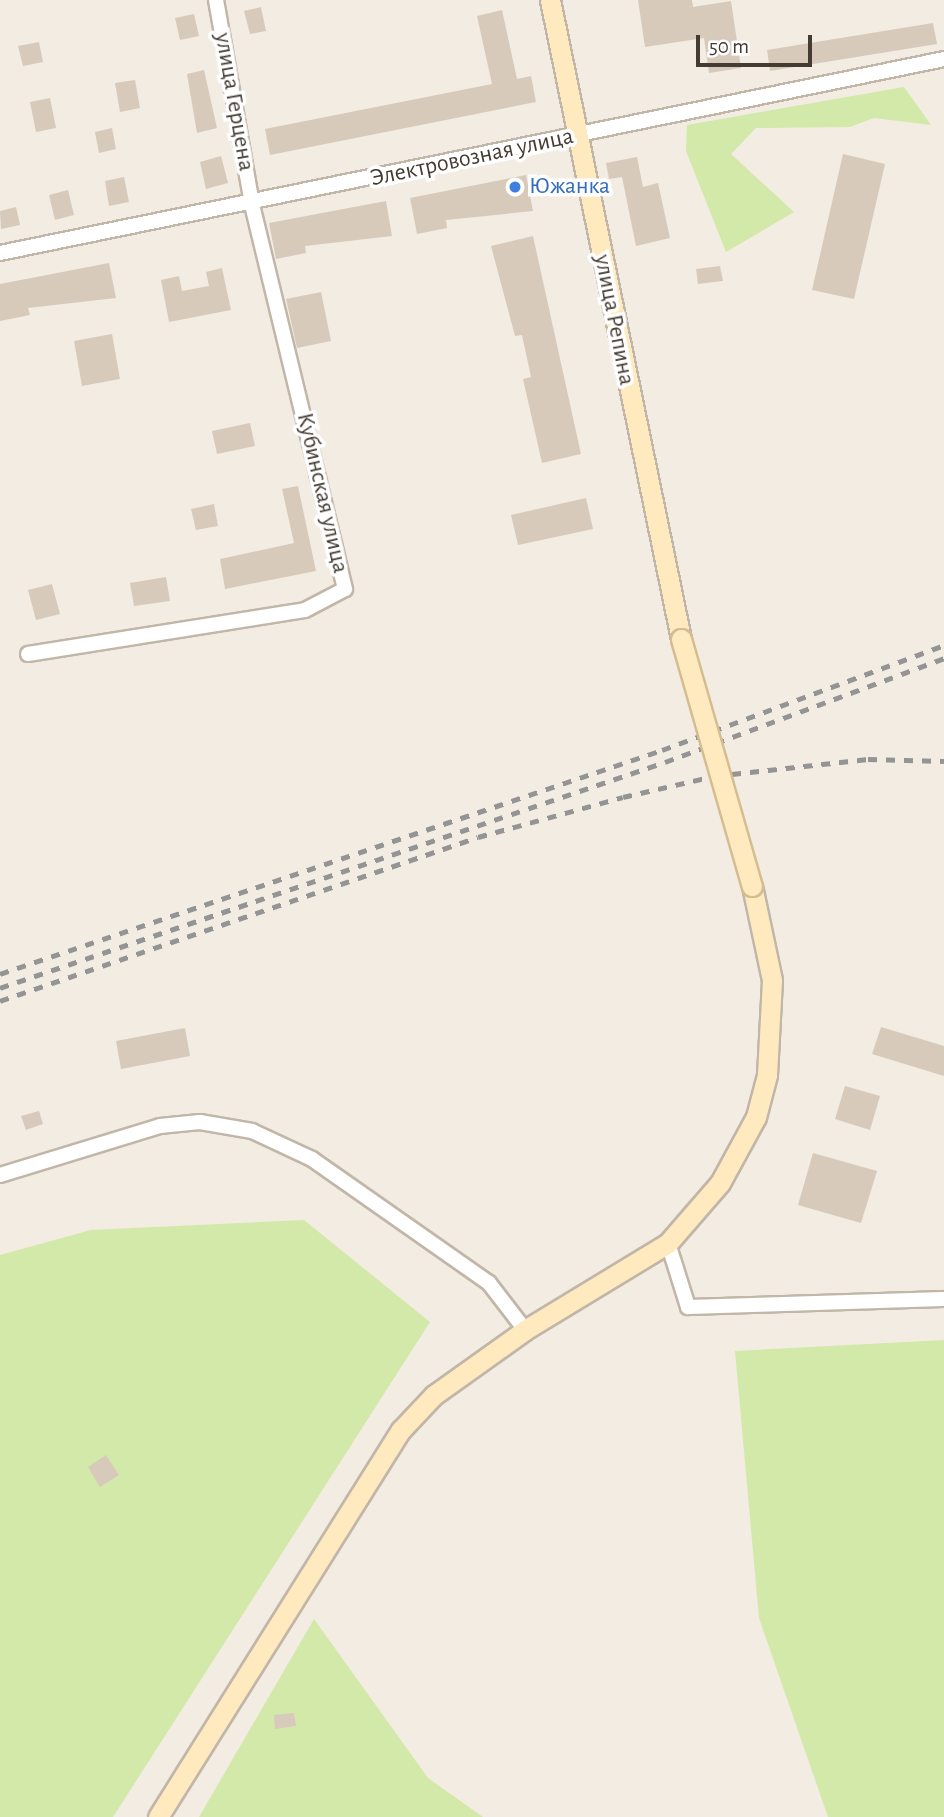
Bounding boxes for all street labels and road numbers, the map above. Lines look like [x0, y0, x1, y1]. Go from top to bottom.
street label: улица Герцена [208, 31, 260, 173]
street label: Электровозная улица [368, 122, 576, 194]
street label: улица Репина [587, 252, 641, 388]
street label: Кубинская улица [290, 410, 354, 576]

